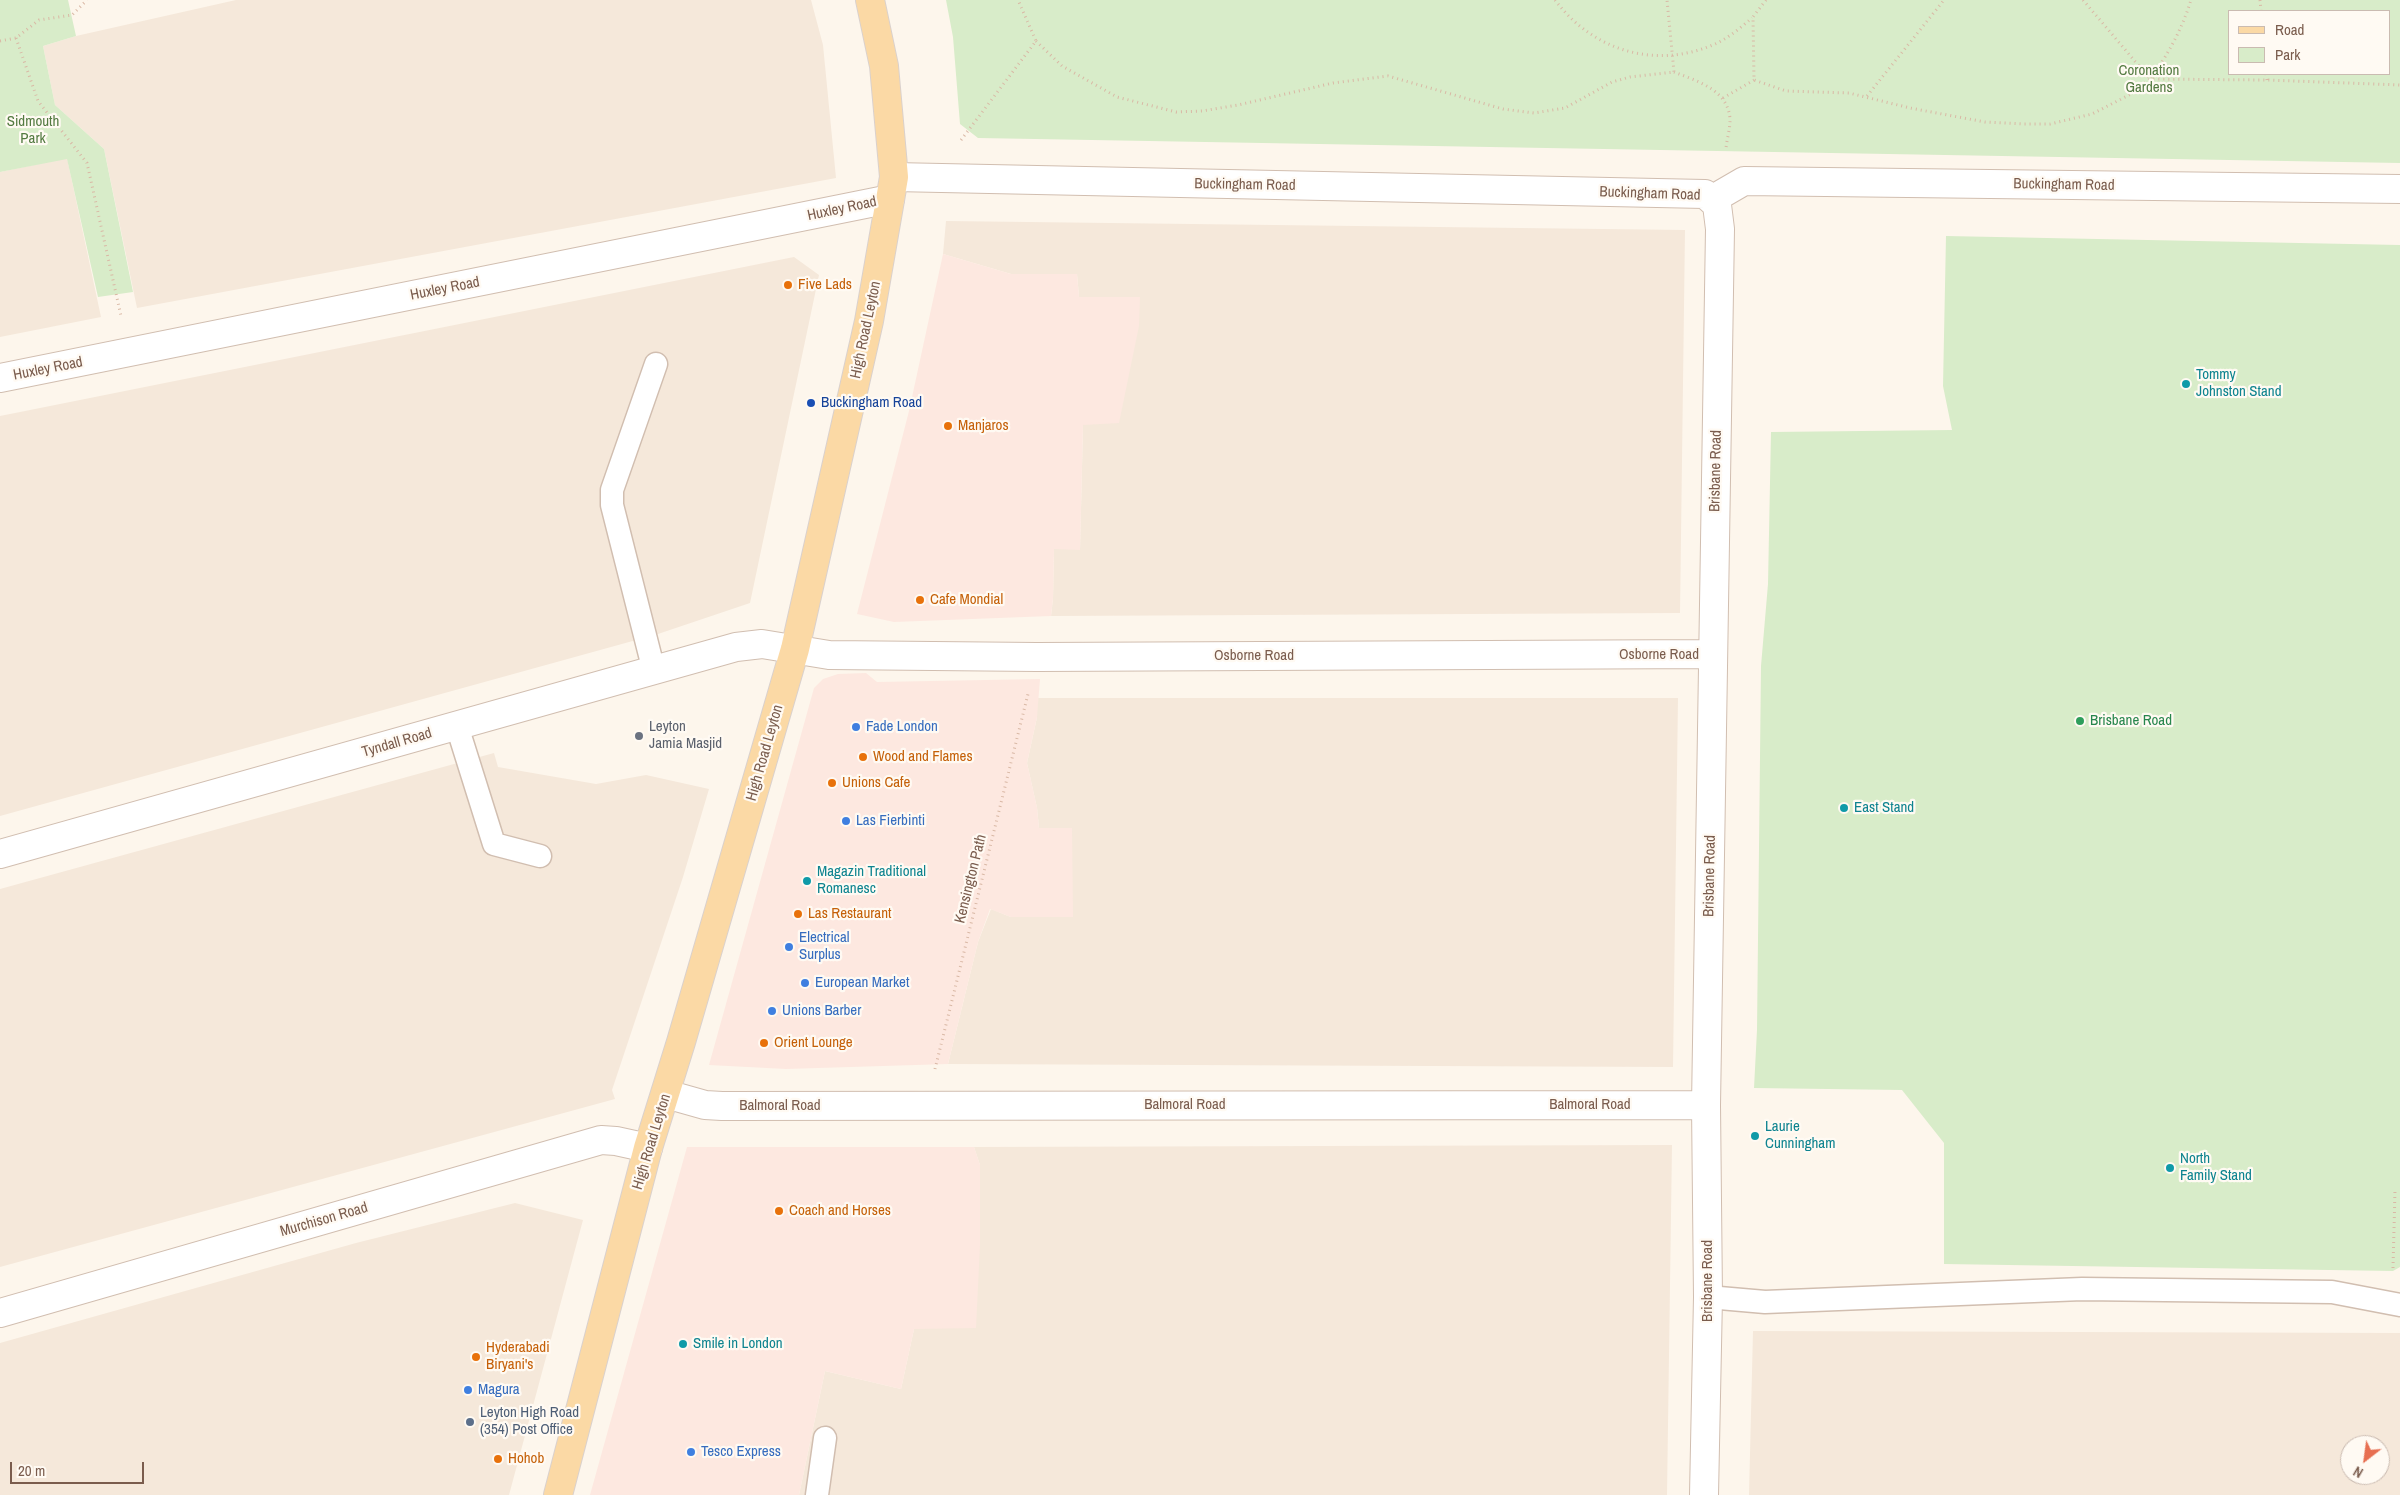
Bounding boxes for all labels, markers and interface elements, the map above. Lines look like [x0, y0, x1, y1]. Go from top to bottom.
legend [2228, 10, 2390, 75]
text: Road [2275, 19, 2304, 40]
text: Park [2275, 44, 2300, 65]
park label: Coronation Gardens [2119, 62, 2179, 97]
park label: Sidmouth Park [7, 113, 59, 148]
street label: Buckingham Road [1194, 175, 1296, 195]
street label: Buckingham Road [2013, 175, 2115, 195]
street label: Buckingham Road [1599, 183, 1701, 205]
street label: Huxley Road [806, 193, 878, 225]
street label: Huxley Road [409, 273, 481, 305]
place label: Five Lads [798, 276, 852, 294]
marker: Five Lads [782, 279, 794, 291]
street label: High Road Leyton [847, 280, 885, 380]
street label: Huxley Road [12, 353, 84, 385]
place label: Tommy Johnston Stand [2196, 366, 2281, 401]
marker: Tommy Johnston Stand [2180, 378, 2192, 390]
place label: Buckingham Road [821, 394, 922, 412]
marker: Buckingham Road [805, 397, 817, 409]
place label: Manjaros [958, 417, 1009, 435]
marker: Manjaros [942, 420, 954, 432]
street label: Brisbane Road [1706, 430, 1726, 512]
place label: Cafe Mondial [930, 591, 1003, 609]
marker: Cafe Mondial [914, 594, 926, 606]
street label: Osborne Road [1619, 646, 1699, 664]
street label: Osborne Road [1214, 647, 1294, 665]
street label: High Road Leyton [743, 703, 787, 803]
place label: Brisbane Road [2090, 712, 2172, 730]
marker: Brisbane Road [2074, 715, 2086, 727]
place label: Leyton Jamia Masjid [649, 718, 722, 753]
place label: Fade London [866, 718, 938, 736]
marker: Fade London [850, 721, 862, 733]
street label: Tyndall Road [360, 724, 434, 762]
marker: Leyton Jamia Masjid [633, 730, 645, 742]
place label: Wood and Flames [873, 748, 973, 766]
marker: Wood and Flames [857, 751, 869, 763]
place label: Unions Cafe [842, 774, 910, 792]
marker: Unions Cafe [826, 777, 838, 789]
place label: East Stand [1854, 799, 1914, 817]
marker: East Stand [1838, 802, 1850, 814]
place label: Las Fierbinti [856, 812, 925, 830]
marker: Las Fierbinti [840, 815, 852, 827]
street label: Kensington Path [951, 833, 991, 925]
street label: Brisbane Road [1700, 835, 1720, 917]
place label: Magazin Traditional Romanesc [817, 863, 926, 898]
marker: Magazin Traditional Romanesc [801, 875, 813, 887]
place label: Las Restaurant [808, 905, 891, 923]
marker: Las Restaurant [792, 908, 804, 920]
place label: Electrical Surplus [799, 929, 850, 964]
marker: Electrical Surplus [783, 941, 795, 953]
place label: European Market [815, 974, 909, 992]
marker: European Market [799, 977, 811, 989]
place label: Unions Barber [782, 1002, 861, 1020]
marker: Unions Barber [766, 1005, 778, 1017]
place label: Orient Lounge [774, 1034, 853, 1052]
marker: Orient Lounge [758, 1037, 770, 1049]
street label: High Road Leyton [629, 1092, 675, 1192]
street label: Balmoral Road [1144, 1096, 1226, 1114]
street label: Balmoral Road [1549, 1096, 1631, 1114]
street label: Balmoral Road [739, 1097, 821, 1115]
place label: Laurie Cunningham [1765, 1118, 1835, 1153]
marker: Laurie Cunningham [1749, 1130, 1761, 1142]
place label: North Family Stand [2180, 1150, 2252, 1185]
marker: North Family Stand [2164, 1162, 2176, 1174]
street label: Murchison Road [278, 1199, 370, 1241]
place label: Coach and Horses [789, 1202, 891, 1220]
marker: Coach and Horses [773, 1205, 785, 1217]
street label: Brisbane Road [1699, 1240, 1717, 1322]
place label: Smile in London [693, 1335, 783, 1353]
marker: Smile in London [677, 1338, 689, 1350]
place label: Hyderabadi Biryani's [486, 1339, 550, 1374]
marker: Hyderabadi Biryani's [470, 1351, 482, 1363]
place label: Magura [478, 1381, 520, 1399]
marker: Magura [462, 1384, 474, 1396]
place label: Leyton High Road (354) Post Office [480, 1404, 579, 1439]
marker: Leyton High Road (354) Post Office [464, 1416, 476, 1428]
north arrow [2340, 1435, 2390, 1485]
place label: Tesco Express [701, 1443, 781, 1461]
marker: Tesco Express [685, 1446, 697, 1458]
place label: Hohob [508, 1450, 544, 1468]
scale bar [12, 1452, 146, 1484]
marker: Hohob [492, 1453, 504, 1465]
text: 20 m [18, 1460, 45, 1481]
text: N [2350, 1462, 2366, 1482]

